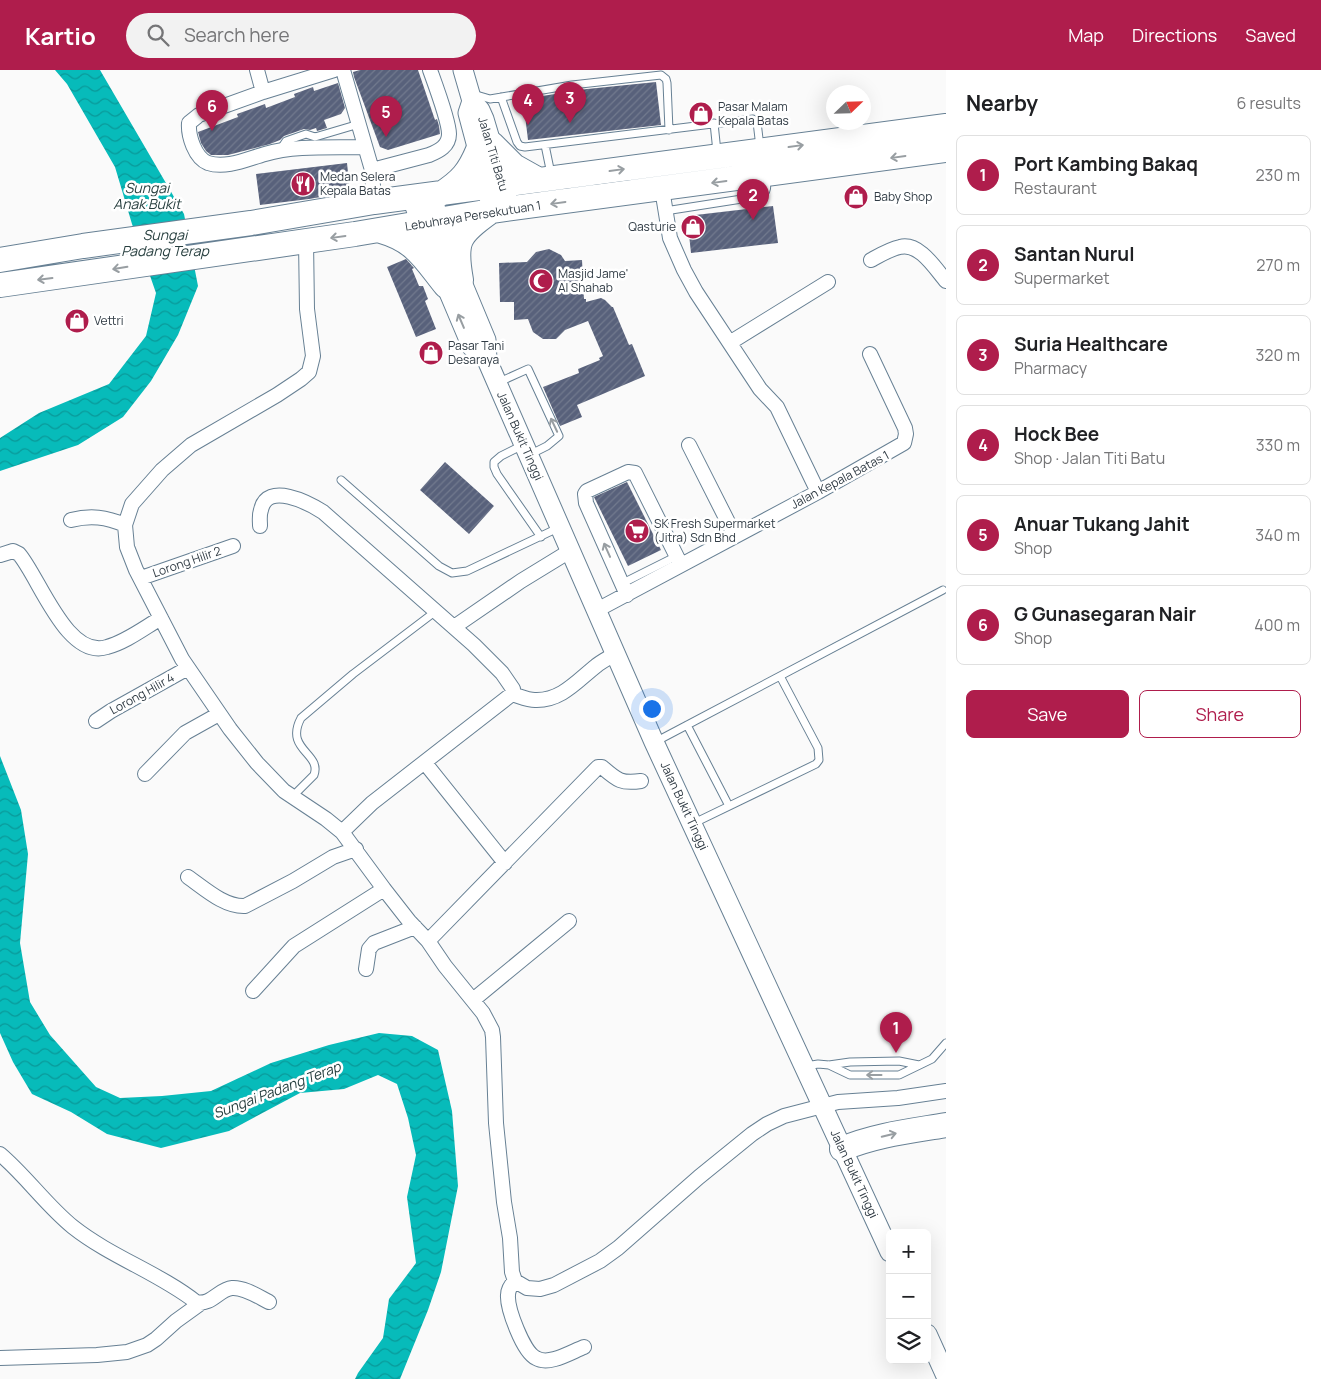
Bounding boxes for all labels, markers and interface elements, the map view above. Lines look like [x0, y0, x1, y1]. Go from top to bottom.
search box [126, 13, 476, 58]
text: Kartio [25, 19, 96, 52]
icon: search [144, 21, 172, 49]
text: Search here [184, 22, 290, 48]
text: Map [1068, 23, 1104, 47]
text: Directions [1132, 23, 1217, 47]
text: Saved [1245, 23, 1296, 47]
pin: 3 [554, 82, 586, 123]
pin: 4 [512, 84, 544, 125]
north arrow [826, 85, 871, 130]
text: Nearby [966, 89, 1038, 117]
pin: 6 [196, 90, 228, 131]
text: 6 results [1236, 92, 1301, 114]
pin: 5 [370, 96, 402, 137]
place label: Pasar Malam Kepala Batas [718, 98, 789, 129]
shop icon: Pasar Malam Kepala Batas [688, 101, 714, 127]
street label: Jalan Titi Batu [474, 114, 513, 193]
one-way arrow [787, 140, 803, 150]
text: Port Kambing Bakaq [1014, 151, 1198, 177]
one-way arrow [890, 152, 906, 162]
text: 1 [979, 164, 987, 186]
text: 230 m [1256, 164, 1300, 186]
one-way arrow [609, 165, 625, 175]
place label: Medan Selera Kepala Batas [320, 168, 395, 199]
restaurant icon: Medan Selera Kepala Batas [290, 171, 316, 197]
one-way arrow [712, 177, 728, 187]
text: Restaurant [1014, 177, 1097, 199]
water label: Sungai Anak Bukit [113, 178, 182, 213]
pin: 2 [737, 179, 769, 220]
shop icon: Baby Shop [843, 184, 869, 210]
place label: Baby Shop [874, 188, 932, 205]
street label: Lebuhraya Persekutuan 1 [404, 196, 542, 235]
one-way arrow [551, 199, 567, 209]
shop icon: Qasturie [680, 214, 706, 240]
place label: Qasturie [628, 218, 676, 235]
water label: Sungai Padang Terap [121, 225, 210, 260]
one-way arrow [331, 232, 347, 242]
text: Santan Nurul [1014, 241, 1135, 267]
text: 2 [978, 254, 988, 276]
text: 270 m [1256, 254, 1300, 276]
one-way arrow [113, 264, 129, 274]
place label: Masjid Jame' Al Shahab [558, 265, 628, 296]
text: Supermarket [1014, 267, 1110, 289]
mosque icon: Masjid Jame' Al Shahab [528, 268, 554, 294]
one-way arrow [38, 274, 54, 284]
shop icon: Vettri [64, 308, 90, 334]
place label: Vettri [94, 312, 124, 329]
one-way arrow [456, 314, 465, 329]
text: Suria Healthcare [1014, 331, 1168, 357]
place label: Pasar Tani Desaraya [448, 337, 504, 368]
shop icon: Pasar Tani Desaraya [418, 340, 444, 366]
text: 3 [978, 344, 988, 366]
text: 320 m [1256, 344, 1300, 366]
text: Pharmacy [1014, 357, 1087, 379]
street label: Jalan Bukit Tinggi [493, 389, 548, 483]
one-way arrow [549, 418, 558, 433]
text: Hock Bee [1014, 421, 1099, 447]
text: 4 [978, 434, 988, 456]
text: 330 m [1256, 434, 1300, 456]
street label: Jalan Kepala Batas 1 [788, 446, 892, 513]
text: Shop · Jalan Titi Batu [1014, 447, 1165, 469]
text: Anuar Tukang Jahit [1014, 511, 1190, 537]
place label: SK Fresh Supermarket (Jitra) Sdn Bhd [654, 515, 776, 546]
supermarket icon: SK Fresh Supermarket (Jitra) Sdn Bhd [624, 518, 650, 544]
text: 5 [978, 524, 988, 546]
text: 340 m [1255, 524, 1300, 546]
text: Shop [1014, 537, 1052, 559]
street label: Lorong Hilir 2 [150, 542, 223, 581]
one-way arrow [601, 543, 611, 558]
text: G Gunasegaran Nair [1014, 601, 1196, 627]
text: 6 [978, 614, 988, 636]
text: 400 m [1254, 614, 1300, 636]
text: Shop [1014, 627, 1052, 649]
street label: Lorong Hilir 4 [106, 669, 177, 718]
button: Save [966, 690, 1129, 738]
button: Share [1139, 690, 1301, 738]
your location [639, 696, 665, 722]
street label: Jalan Bukit Tinggi [657, 759, 712, 853]
pin: 1 [880, 1012, 912, 1053]
water label: Sungai Padang Terap [210, 1056, 344, 1123]
one-way arrow [866, 1070, 882, 1080]
street label: Jalan Bukit Tinggi [827, 1127, 882, 1221]
one-way arrow [880, 1130, 896, 1139]
map controls [886, 1229, 931, 1364]
button: + [886, 1229, 931, 1274]
button: − [886, 1274, 931, 1319]
button: layers [886, 1319, 931, 1364]

